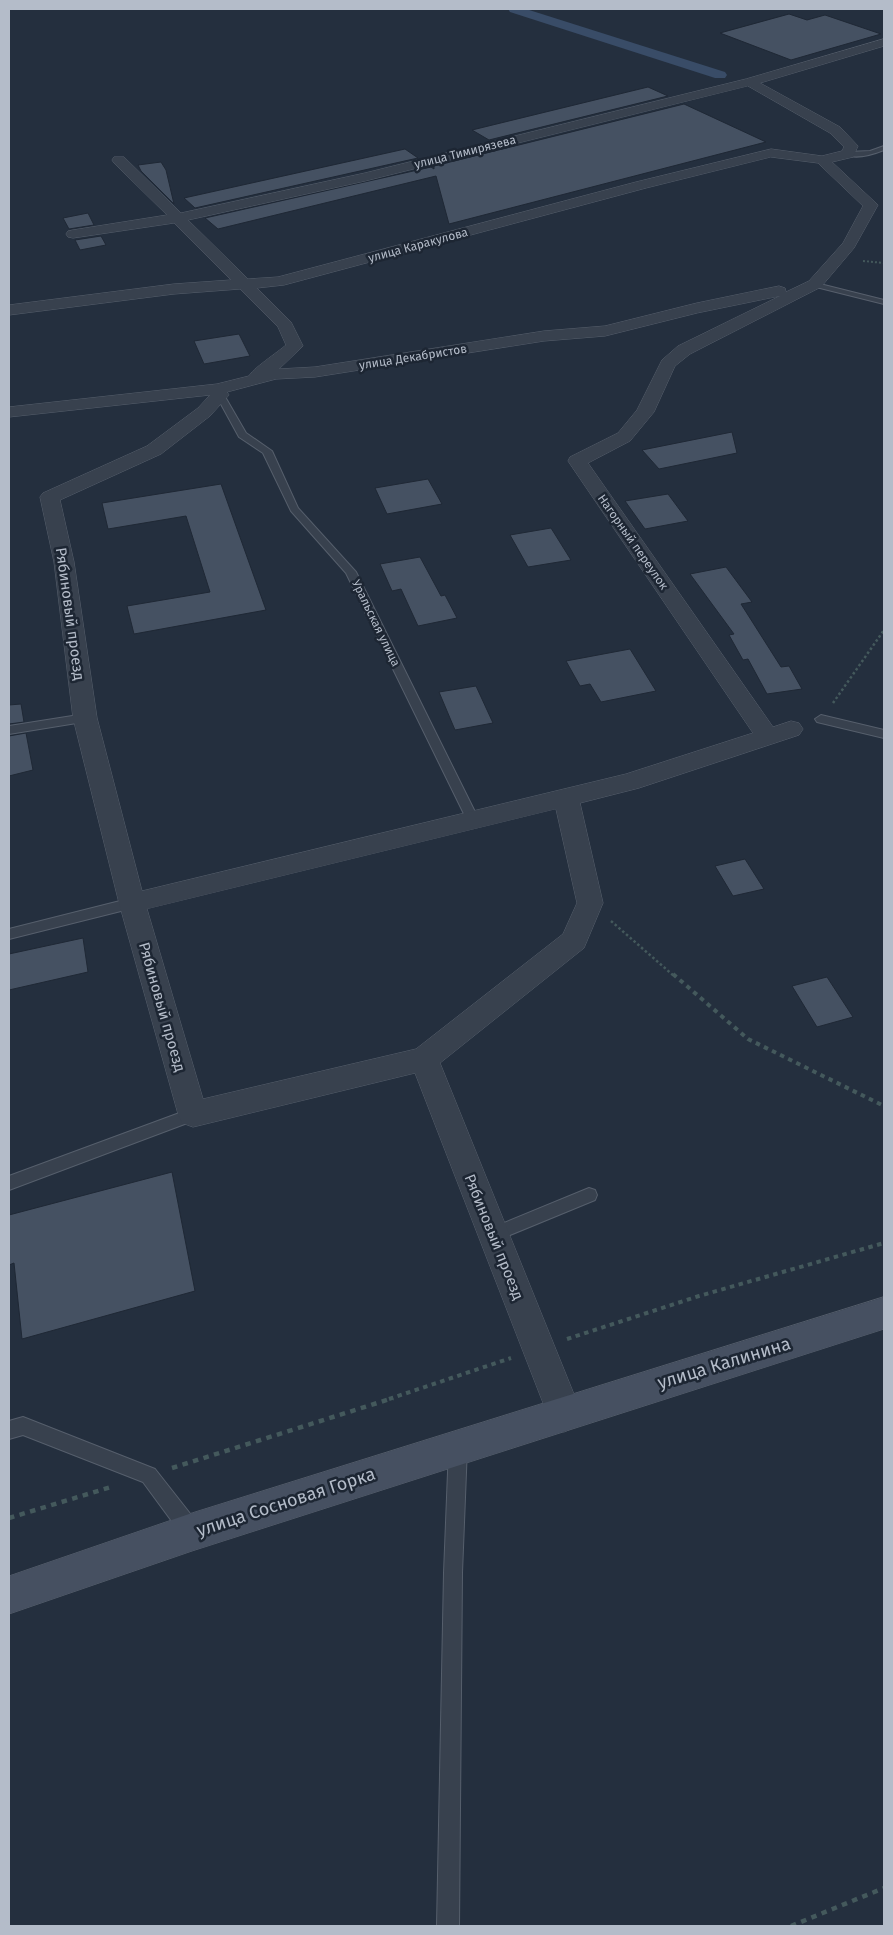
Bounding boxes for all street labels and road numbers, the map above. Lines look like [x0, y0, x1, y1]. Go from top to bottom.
street label: улица Тимирязева [413, 133, 517, 171]
street label: улица Каракулова [367, 225, 469, 265]
street label: улица Декабристов [358, 342, 468, 372]
street label: Нагорный переулок [595, 492, 672, 593]
street label: Рябиновый проезд [52, 546, 88, 682]
street label: Уральская улица [349, 577, 403, 669]
street label: Рябиновый проезд [135, 940, 189, 1074]
street label: Рябиновый проезд [461, 1171, 527, 1303]
street label: улица Калинина [655, 1332, 793, 1394]
street label: улица Сосновая Горка [194, 1463, 378, 1541]

